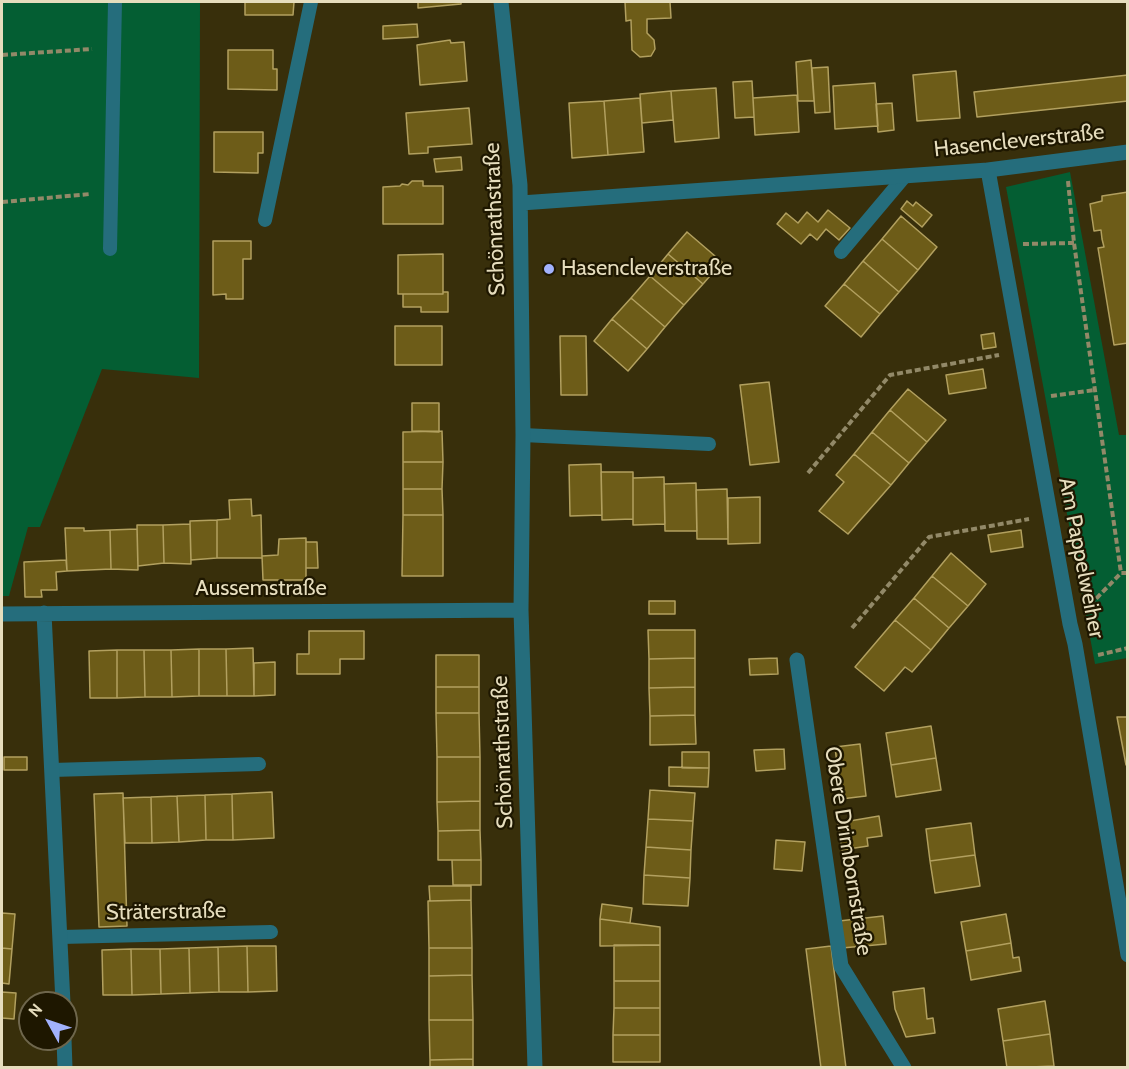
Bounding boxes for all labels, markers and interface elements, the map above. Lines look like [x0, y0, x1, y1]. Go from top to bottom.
street label: Hasencleverstraße [932, 119, 1106, 163]
street label: Schönrathstraße [479, 142, 511, 296]
place label: Hasencleverstraße [561, 256, 732, 282]
marker: Hasencleverstraße [542, 262, 556, 276]
street label: Am Pappelweiher [1052, 475, 1110, 641]
street label: Aussemstraße [195, 576, 327, 602]
street label: Schönrathstraße [487, 675, 519, 829]
street label: Obere Drimbornstraße [818, 745, 878, 957]
street label: Sträterstraße [106, 898, 226, 926]
north arrow [18, 991, 78, 1051]
text: N [24, 1000, 46, 1021]

